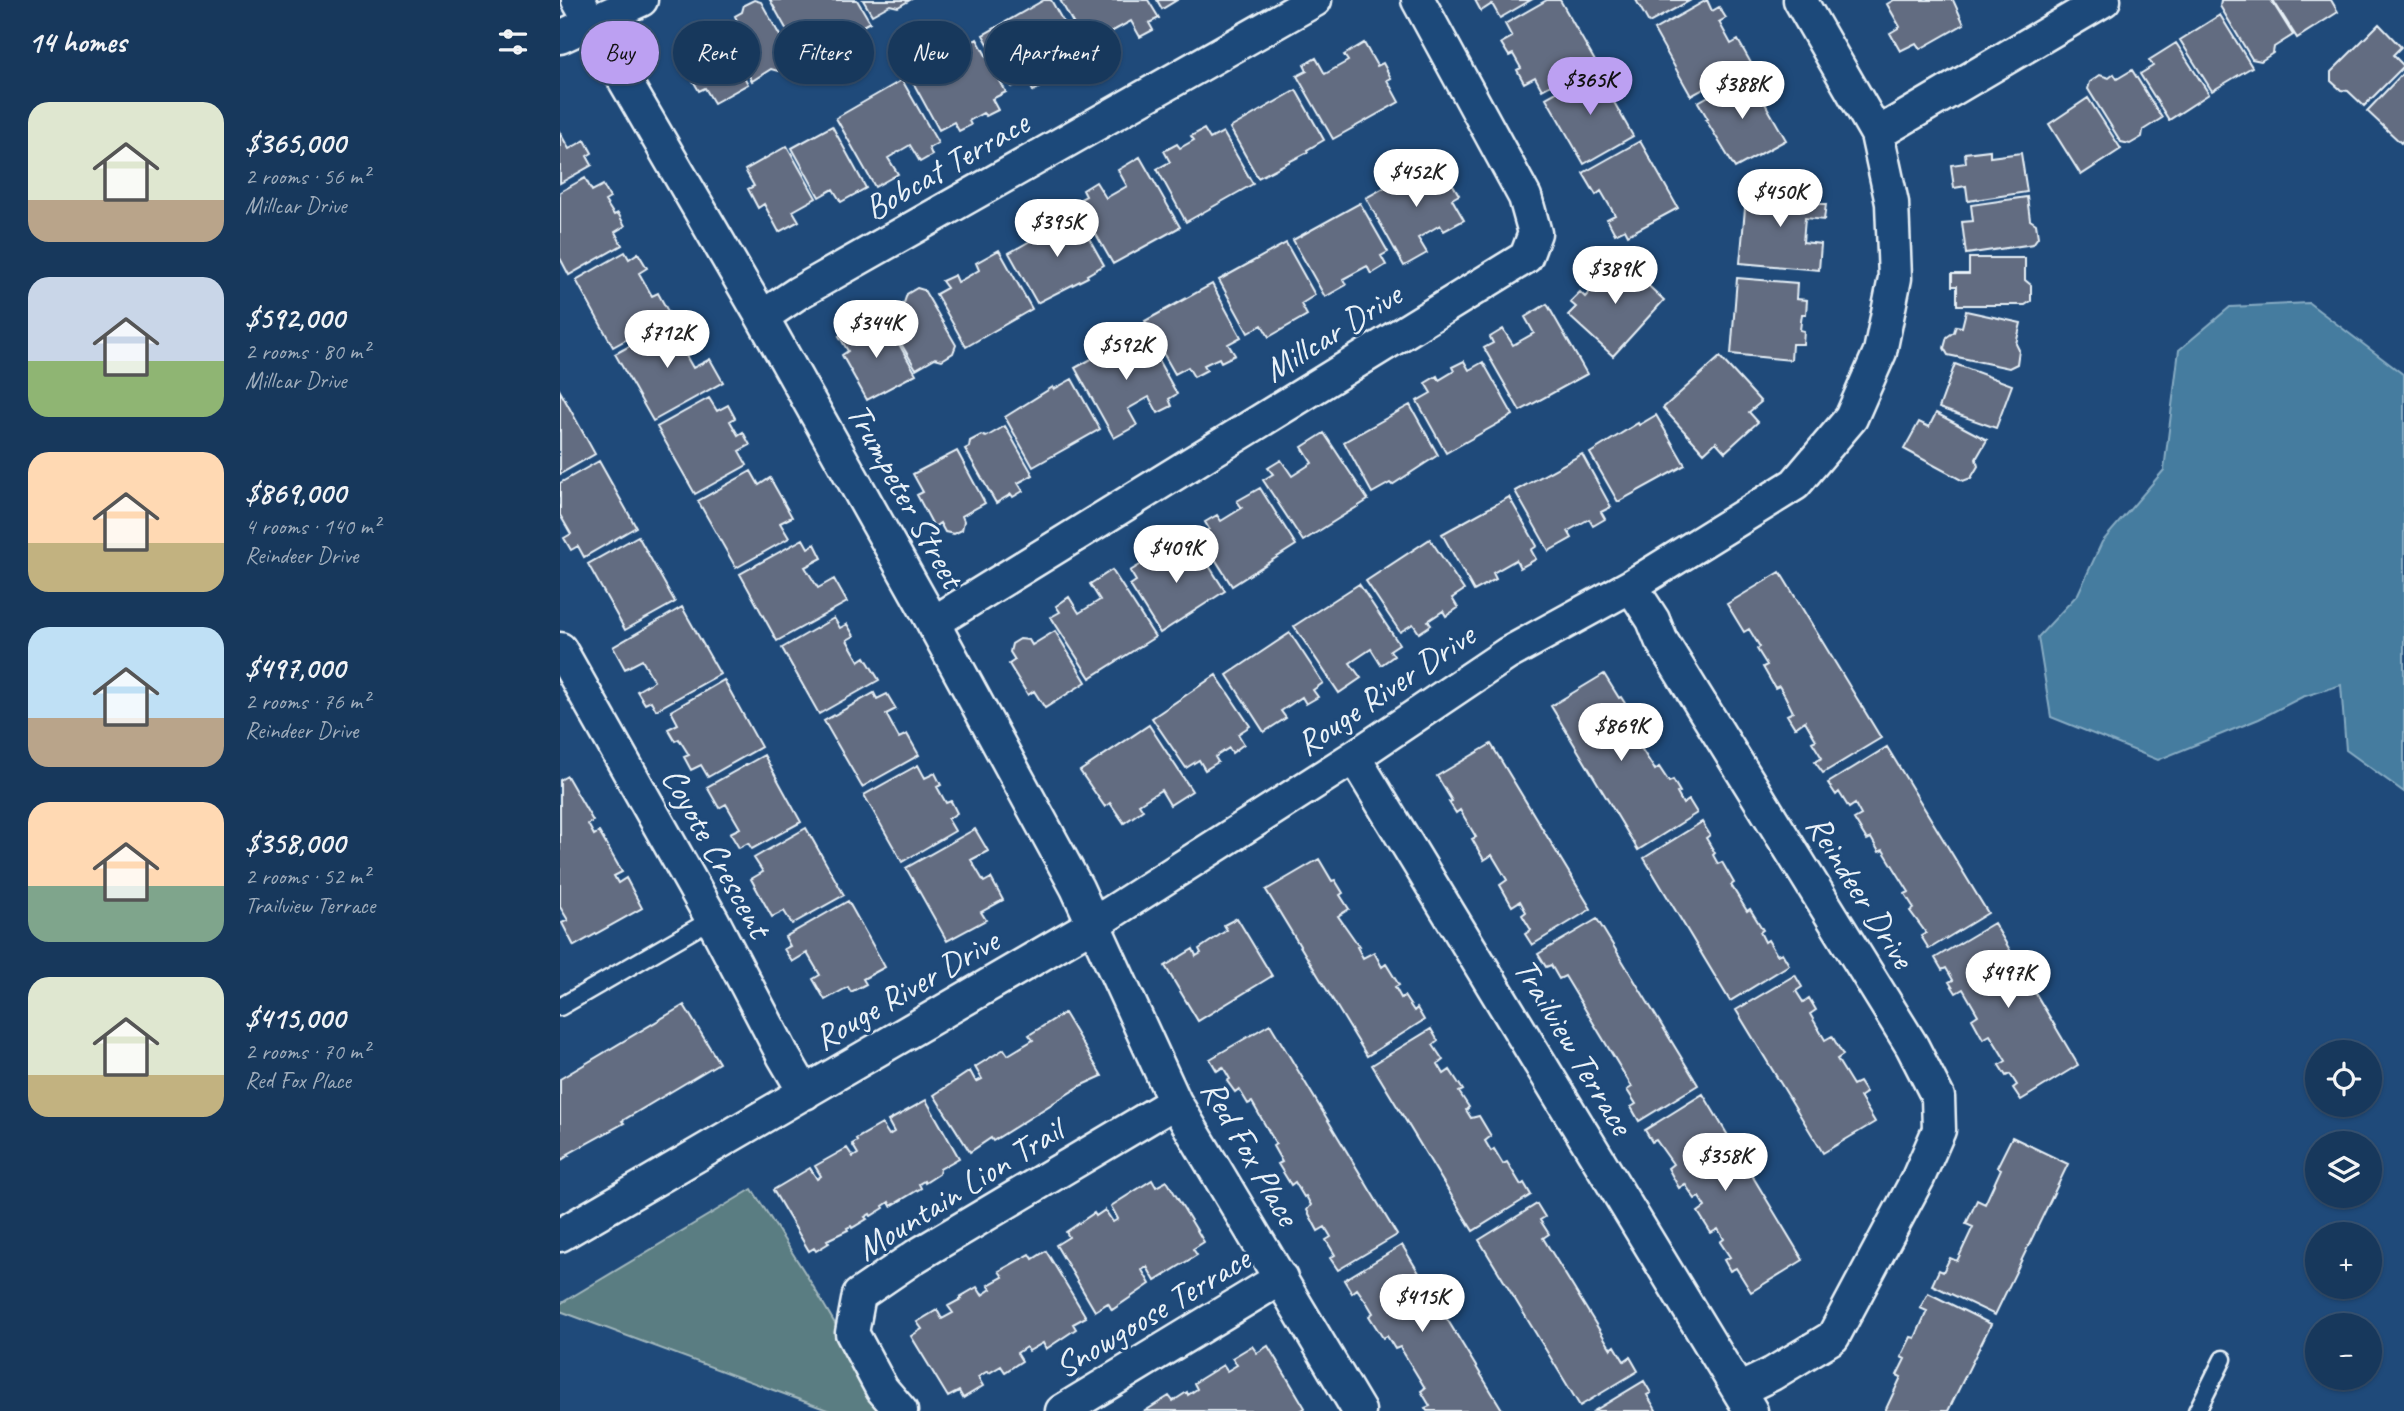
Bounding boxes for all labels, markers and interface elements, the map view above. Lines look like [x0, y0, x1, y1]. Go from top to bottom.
chip: Buy [581, 21, 659, 84]
chip: Rent [673, 21, 760, 84]
chip: Filters [774, 21, 874, 84]
chip: New [888, 21, 971, 84]
chip: Apartment [985, 21, 1121, 84]
text: 14 homes [28, 23, 126, 61]
icon: filters [494, 23, 532, 61]
pin: $365K [1541, 58, 1639, 117]
pin: $388K [1693, 61, 1791, 121]
text: $365K [1563, 65, 1617, 94]
text: $388K [1715, 69, 1769, 98]
street label: Bobcat Terrace [856, 99, 1039, 231]
text: $365,000 [245, 124, 346, 162]
icon: home [84, 130, 168, 214]
pin: $452K [1367, 150, 1465, 209]
text: $452K [1390, 157, 1442, 186]
text: 2 rooms · 56 m² [245, 162, 369, 191]
pin: $450K [1731, 170, 1829, 229]
text: $450K [1754, 177, 1806, 206]
text: Millcar Drive [245, 191, 346, 220]
pin: $395K [1008, 200, 1106, 259]
text: $395K [1031, 207, 1083, 236]
pin: $389K [1566, 246, 1664, 306]
text: $389K [1589, 254, 1641, 283]
street label: Millcar Drive [1255, 271, 1412, 392]
text: $592,000 [245, 299, 345, 337]
pin: $344K [827, 300, 925, 360]
icon: home [84, 305, 168, 389]
text: $344K [849, 308, 903, 337]
pin: $712K [618, 310, 716, 370]
text: $712K [641, 318, 694, 347]
pin: $592K [1077, 322, 1175, 382]
text: $592K [1100, 330, 1152, 359]
text: 2 rooms · 80 m² [245, 337, 369, 366]
text: Millcar Drive [245, 366, 346, 395]
street label: Trumpeter Street [836, 395, 976, 599]
text: $869,000 [245, 474, 346, 512]
icon: home [84, 480, 168, 564]
text: 4 rooms · 140 m² [245, 512, 380, 541]
pin: $409K [1127, 526, 1225, 585]
text: $409K [1150, 533, 1202, 562]
text: Reindeer Drive [245, 541, 358, 570]
street label: Rouge River Drive [1287, 612, 1486, 766]
text: $497,000 [245, 649, 345, 687]
icon: home [84, 655, 168, 739]
text: 2 rooms · 76 m² [245, 687, 369, 716]
pin: $869K [1572, 704, 1670, 763]
text: $869K [1594, 711, 1648, 740]
text: Reindeer Drive [245, 716, 358, 745]
street label: Coyote Crescent [651, 759, 783, 948]
street label: Reindeer Drive [1796, 806, 1927, 978]
text: $358,000 [245, 824, 345, 862]
icon: home [84, 830, 168, 914]
text: 2 rooms · 52 m² [245, 862, 369, 891]
text: Trailview Terrace [245, 891, 375, 920]
street label: Rouge River Drive [806, 917, 1009, 1061]
street label: Trailview Terrace [1503, 950, 1645, 1145]
pin: $497K [1959, 950, 2057, 1010]
text: $497K [1982, 958, 2034, 987]
text: $415,000 [245, 999, 345, 1037]
icon: home [84, 1005, 168, 1089]
text: 2 rooms · 70 m² [245, 1037, 369, 1066]
map controls [2305, 1040, 2382, 1390]
button: locate [2305, 1040, 2382, 1117]
text: Red Fox Place [245, 1066, 351, 1095]
street label: Red Fox Place [1191, 1071, 1312, 1236]
street label: Mountain Lion Trail [847, 1105, 1076, 1271]
button: layers [2305, 1131, 2382, 1208]
pin: $358K [1676, 1134, 1774, 1193]
text: $358K [1699, 1141, 1751, 1170]
button: + [2305, 1222, 2382, 1299]
street label: Snowgoose Terrace [1046, 1235, 1260, 1388]
pin: $415K [1373, 1274, 1471, 1334]
text: $415K [1396, 1282, 1448, 1311]
button: − [2305, 1313, 2382, 1390]

